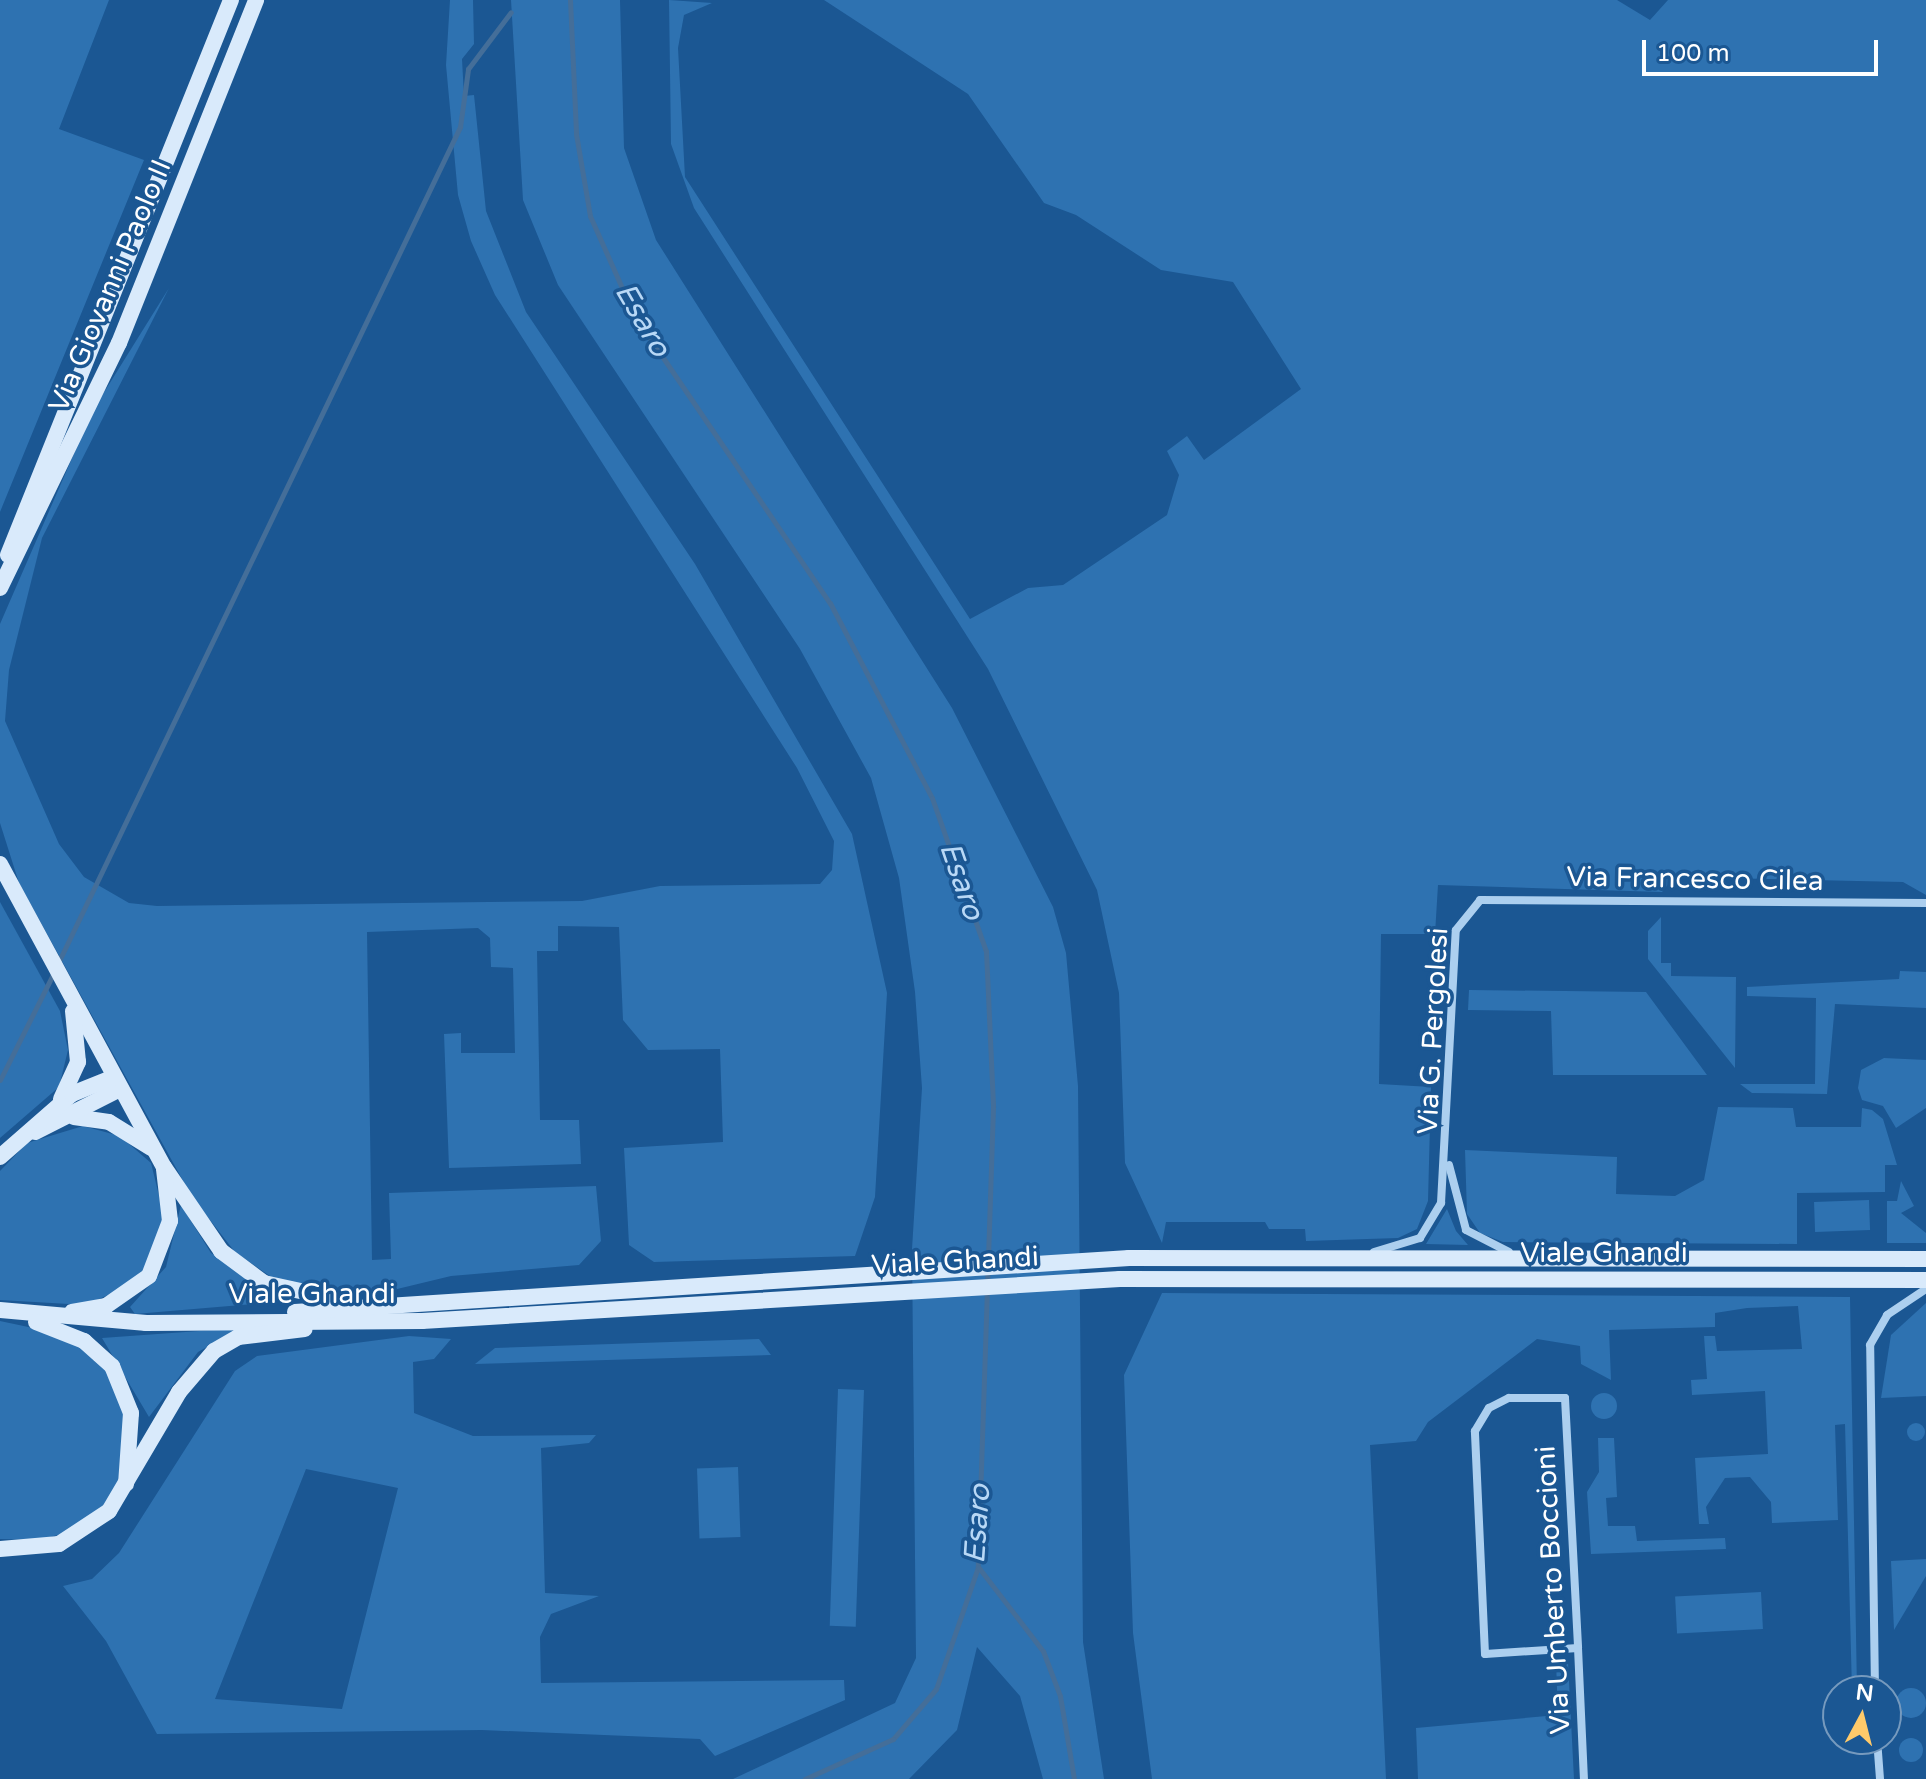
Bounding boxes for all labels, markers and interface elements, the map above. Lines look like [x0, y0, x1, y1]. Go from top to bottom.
scale bar [1646, 24, 1882, 74]
text: 100 m [1656, 39, 1730, 68]
street label: Via Giovanni Paolo II [42, 155, 178, 417]
water label: Esaro [607, 277, 677, 363]
water label: Esaro [931, 838, 991, 924]
street label: Via Francesco Cilea [1566, 860, 1824, 898]
street label: Via G. Pergolesi [1411, 927, 1455, 1135]
street label: Viale Ghandi [1520, 1236, 1688, 1270]
street label: Viale Ghandi [870, 1240, 1040, 1282]
street label: Viale Ghandi [228, 1277, 396, 1311]
street label: Via Umberto Boccioni [1529, 1445, 1577, 1735]
water label: Esaro [957, 1483, 999, 1565]
north arrow [1822, 1675, 1902, 1755]
text: N [1854, 1679, 1875, 1707]

